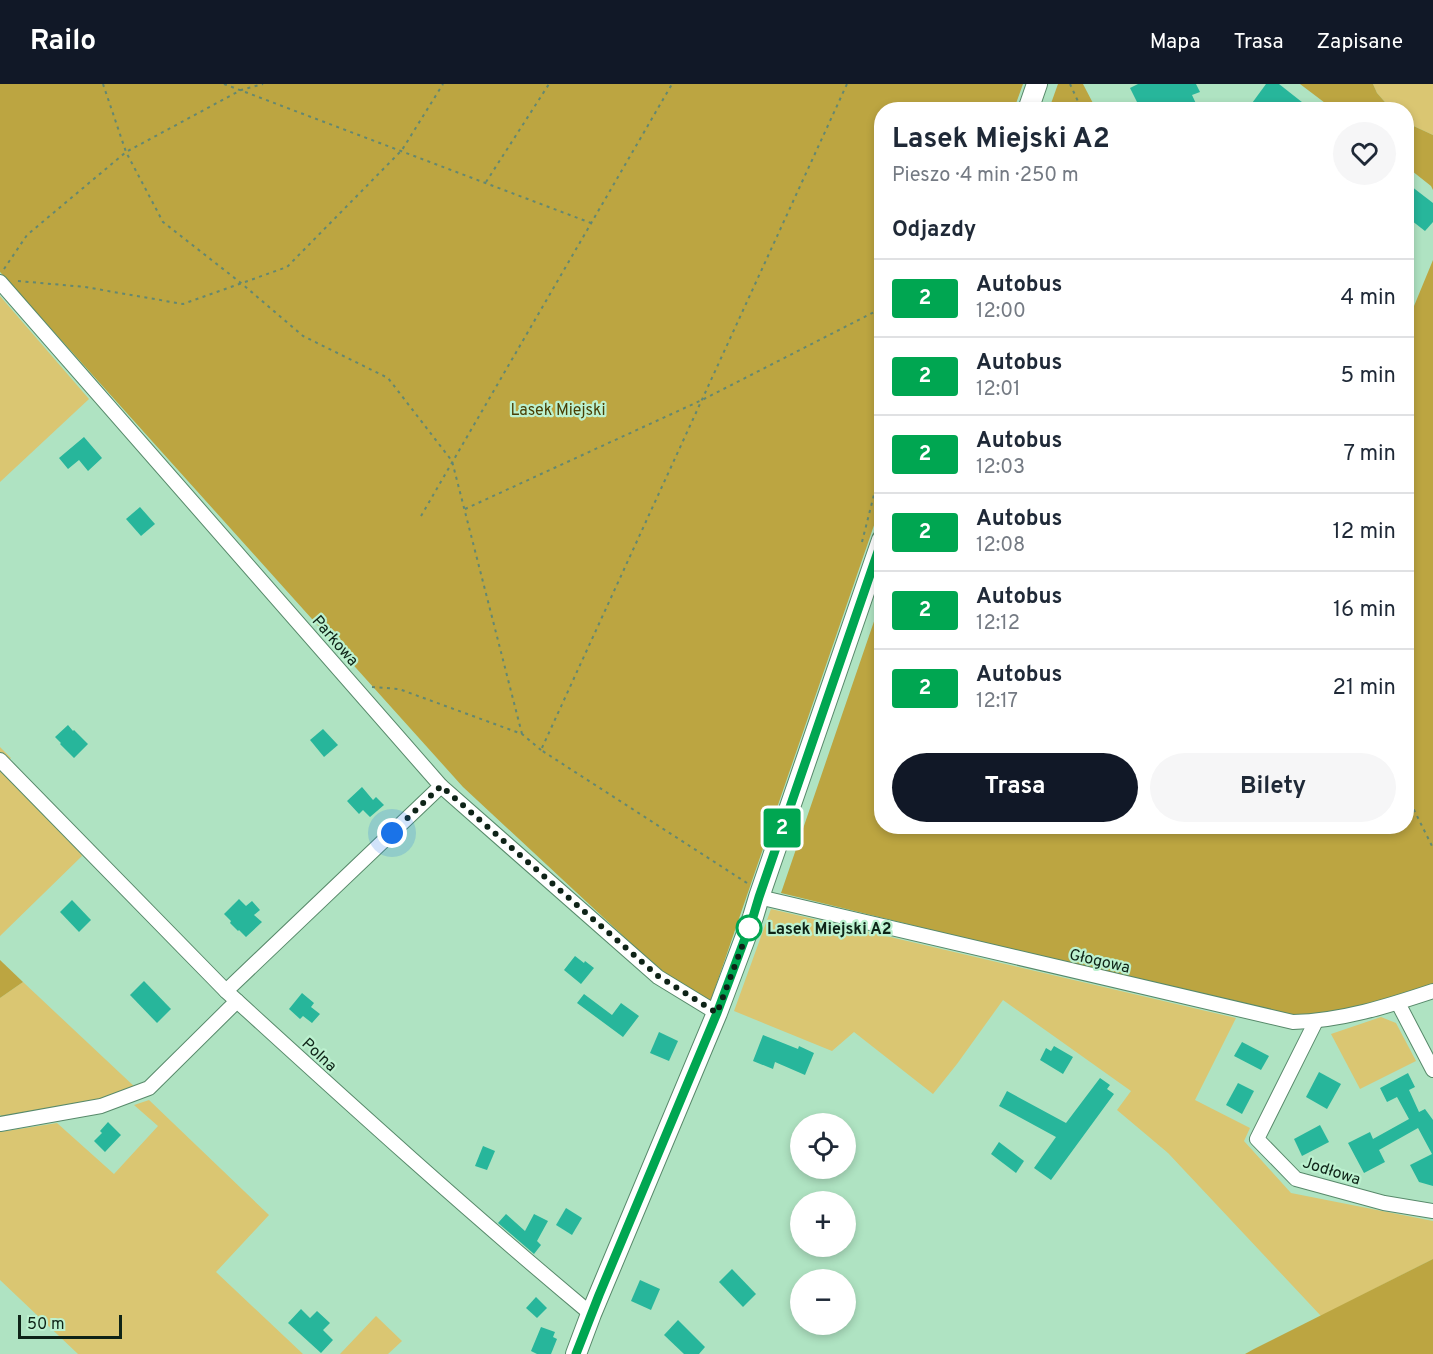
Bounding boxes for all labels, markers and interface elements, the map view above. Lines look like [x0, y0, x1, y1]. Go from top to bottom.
text: Railo [30, 24, 96, 60]
text: Mapa [1150, 29, 1201, 56]
text: Trasa [1234, 29, 1283, 56]
text: Zapisane [1316, 29, 1403, 56]
text: Lasek Miejski A2 [892, 122, 1110, 158]
button: heart [1333, 122, 1396, 185]
text: Pieszo · 4 min · 250 m [892, 163, 1079, 189]
text: Odjazdy [892, 217, 976, 244]
text: Autobus [976, 272, 1062, 299]
text: 2 [919, 285, 931, 312]
text: 4 min [1341, 285, 1396, 312]
text: 12:00 [976, 299, 1026, 325]
text: Autobus [976, 350, 1062, 377]
text: 2 [919, 363, 931, 390]
text: 5 min [1341, 363, 1396, 390]
text: 12:01 [976, 377, 1021, 403]
park label: Lasek Miejski [510, 401, 606, 421]
text: Autobus [976, 428, 1062, 455]
text: 2 [919, 441, 931, 468]
text: 7 min [1344, 441, 1396, 468]
text: 12:03 [976, 455, 1025, 481]
text: Autobus [976, 506, 1062, 533]
text: 2 [919, 519, 931, 546]
text: 12 min [1333, 519, 1396, 546]
text: 12:08 [976, 533, 1025, 559]
text: Autobus [976, 584, 1062, 611]
text: 2 [919, 597, 931, 624]
text: 16 min [1333, 597, 1396, 624]
text: 12:12 [976, 611, 1020, 637]
street label: Parkowa [307, 612, 362, 671]
text: Autobus [976, 662, 1062, 689]
text: 2 [919, 675, 931, 702]
text: 21 min [1333, 675, 1396, 702]
text: 12:17 [976, 689, 1018, 715]
button: Trasa [892, 753, 1138, 822]
button: Bilety [1150, 753, 1396, 822]
line badge: 2 [762, 808, 802, 848]
text: 2 [776, 815, 788, 842]
your location [377, 818, 407, 848]
marker: Lasek Miejski A2 [736, 915, 762, 941]
place label: Lasek Miejski A2 [767, 920, 891, 940]
street label: Głogowa [1067, 945, 1132, 979]
street label: Polna [297, 1034, 340, 1077]
map controls [790, 1113, 856, 1335]
button: locate [790, 1113, 856, 1179]
street label: Jodłowa [1300, 1153, 1363, 1191]
button: + [790, 1191, 856, 1257]
button: − [790, 1269, 856, 1335]
scale bar [18, 1312, 122, 1340]
text: 50 m [27, 1315, 65, 1335]

